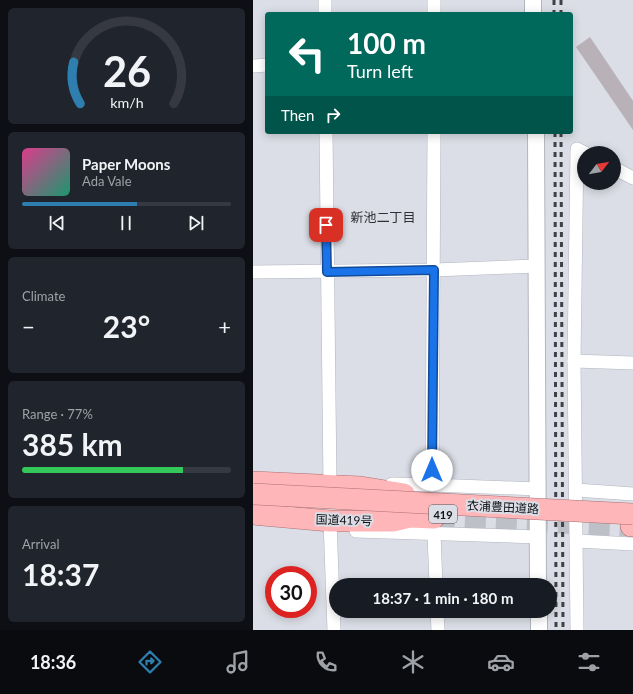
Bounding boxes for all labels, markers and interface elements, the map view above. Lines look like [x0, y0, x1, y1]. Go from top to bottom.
text: 100 m [347, 26, 426, 60]
icon: left [281, 28, 333, 80]
text: 26 [102, 46, 151, 96]
text: Turn left [347, 60, 413, 82]
text: km/h [110, 94, 143, 111]
icon: right [322, 104, 344, 126]
text: Then [281, 106, 314, 124]
north arrow [577, 146, 621, 190]
map controls [577, 146, 621, 190]
text: Paper Moons [82, 155, 170, 173]
text: Ada Vale [82, 173, 132, 189]
pin [309, 208, 343, 242]
district label: 新池二丁目 [350, 209, 416, 225]
icon: previous [46, 212, 68, 234]
icon: pause [115, 212, 137, 234]
icon: next [185, 212, 207, 234]
icon: arrive [315, 214, 337, 236]
text: Climate [22, 288, 65, 304]
text: 23° [103, 308, 150, 344]
text: − [22, 313, 35, 340]
text: + [218, 313, 231, 340]
text: Range · 77% [22, 406, 93, 422]
text: 385 km [22, 426, 123, 462]
position arrow [411, 449, 453, 491]
street label: 衣浦豊田道路 [467, 498, 539, 516]
road number: 419 [429, 505, 457, 523]
street label: 国道419号 [315, 512, 373, 528]
text: Arrival [22, 536, 59, 552]
text: 18:37 [22, 556, 99, 592]
speed limit sign: 30 [265, 566, 317, 618]
text: 18:37 · 1 min · 180 m [373, 589, 513, 607]
icon: directions [136, 648, 164, 676]
icon: music [224, 648, 252, 676]
icon: phone [312, 648, 340, 676]
icon: climate [399, 648, 427, 676]
icon: car [487, 648, 515, 676]
icon: filters [575, 648, 603, 676]
text: 18:36 [30, 651, 76, 673]

